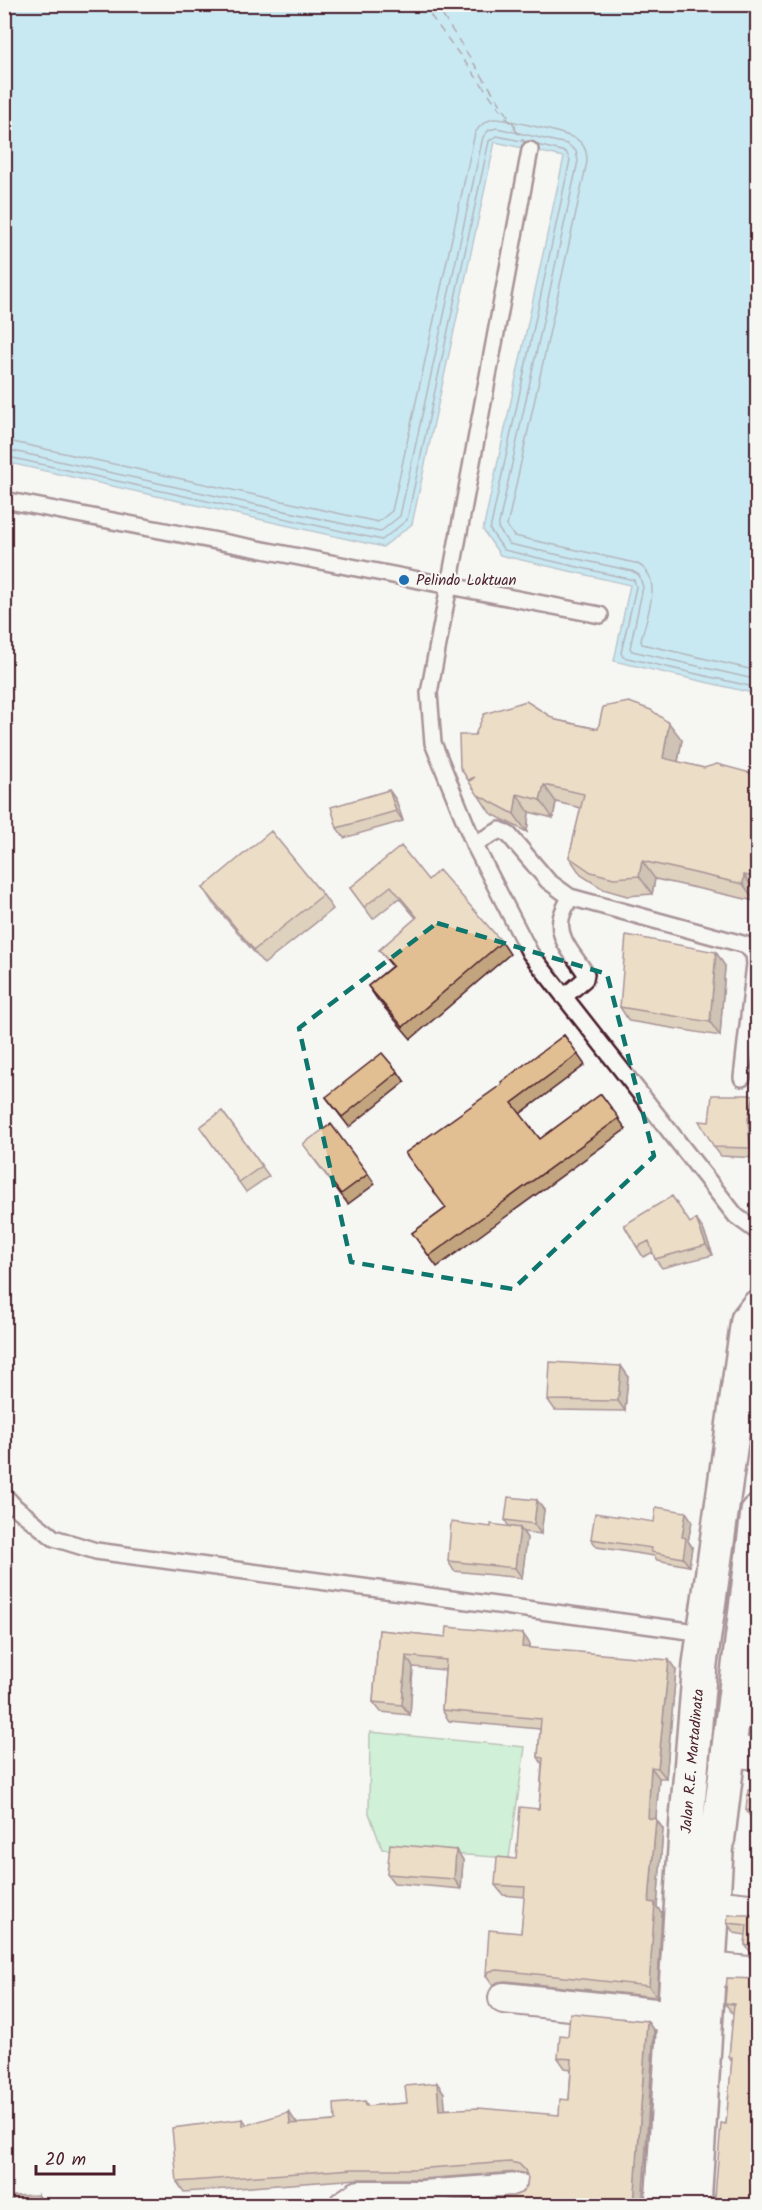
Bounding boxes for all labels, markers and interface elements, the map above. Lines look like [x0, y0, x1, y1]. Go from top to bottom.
place label: Pelindo Loktuan [416, 569, 517, 593]
marker: Pelindo Loktuan [397, 573, 411, 587]
street label: Jalan R.E. Martadinata [675, 1688, 711, 1834]
scale bar [36, 2138, 114, 2176]
text: 20 m [45, 2146, 86, 2175]

